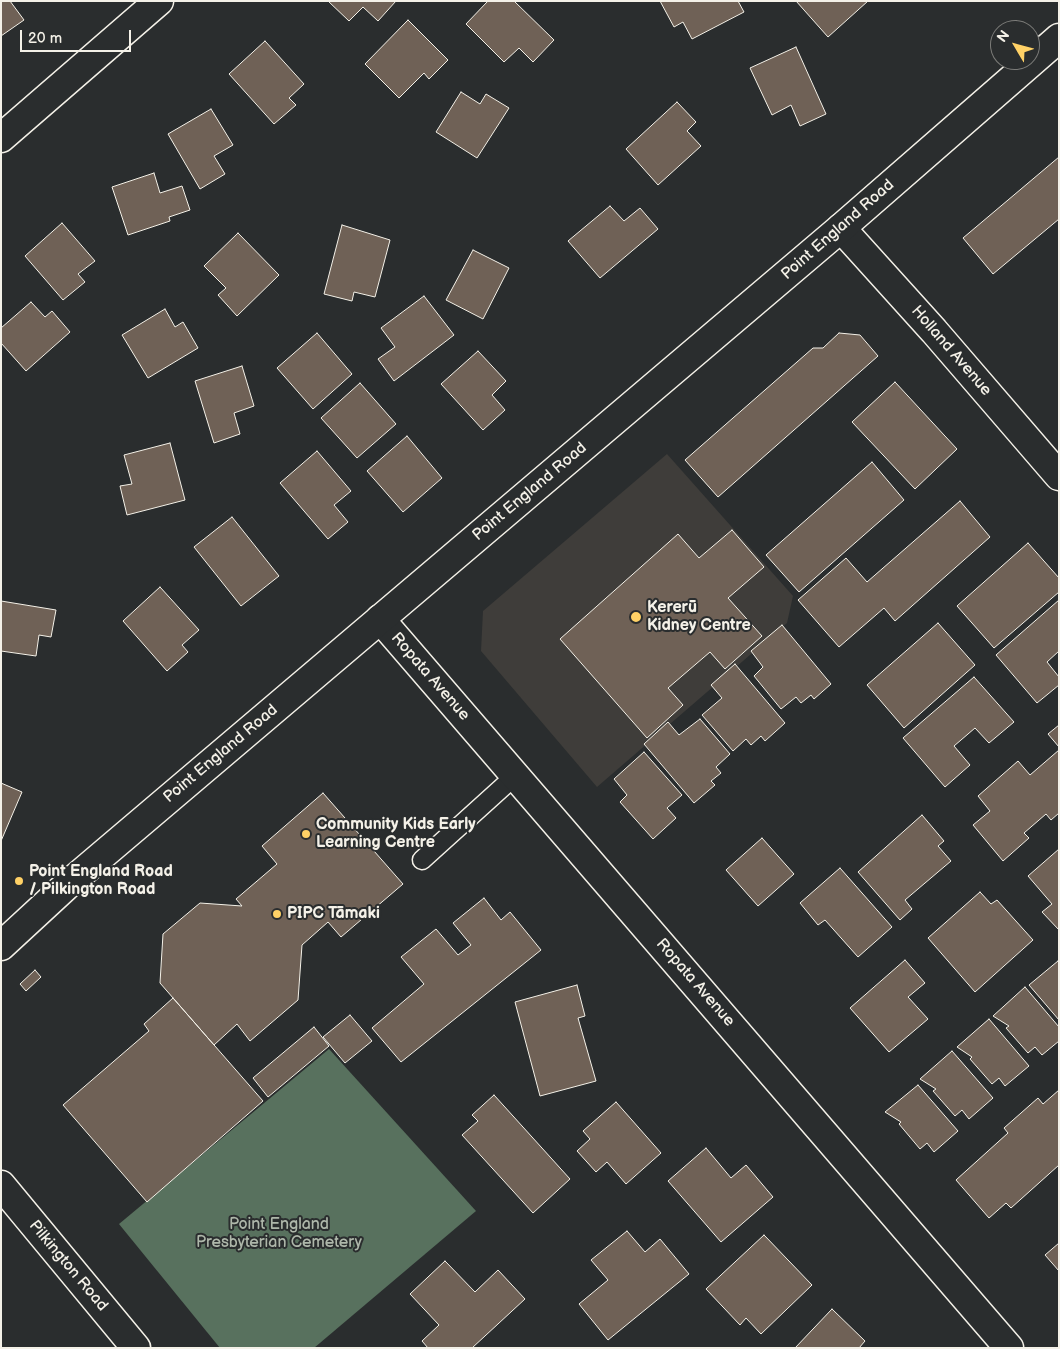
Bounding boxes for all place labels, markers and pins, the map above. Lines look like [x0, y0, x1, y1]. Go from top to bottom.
place label: Kererū Kidney Centre [647, 598, 751, 636]
marker: Kererū Kidney Centre [629, 610, 643, 624]
place label: Community Kids Early Learning Centre [316, 815, 476, 853]
marker: Community Kids Early Learning Centre [300, 828, 312, 840]
place label: Point England Road / Pilkington Road [29, 862, 173, 900]
marker: Point England Road / Pilkington Road [13, 875, 25, 887]
place label: PIPC Tāmaki [287, 904, 380, 924]
marker: PIPC Tāmaki [271, 908, 283, 920]

